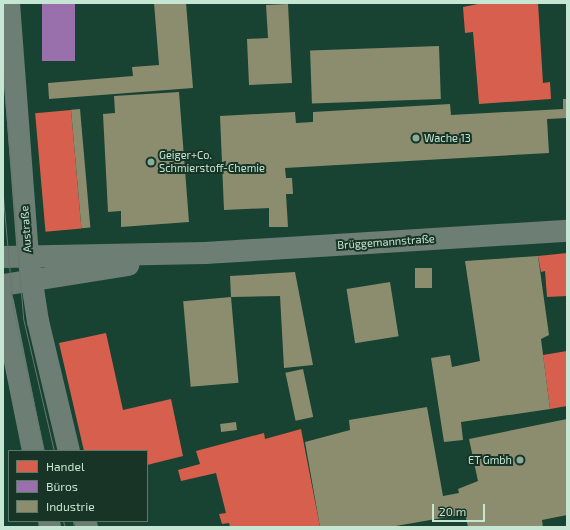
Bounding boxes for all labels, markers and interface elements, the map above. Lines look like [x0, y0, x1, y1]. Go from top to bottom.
place label: Wache 13 [424, 131, 471, 145]
marker: Wache 13 [411, 133, 421, 143]
place label: Geiger+Co. Schmierstoff-Chemie [159, 149, 265, 175]
marker: Geiger+Co. Schmierstoff-Chemie [146, 157, 156, 167]
street label: Austraße [18, 205, 34, 253]
street label: Brüggemannstraße [337, 232, 435, 252]
legend [8, 450, 148, 522]
place label: ET Gmbh [468, 453, 512, 467]
marker: ET Gmbh [515, 455, 525, 465]
text: Handel [46, 459, 84, 473]
text: Büros [46, 479, 78, 493]
scale bar [434, 496, 487, 522]
text: Industrie [46, 499, 95, 513]
text: 20 m [439, 504, 466, 518]

